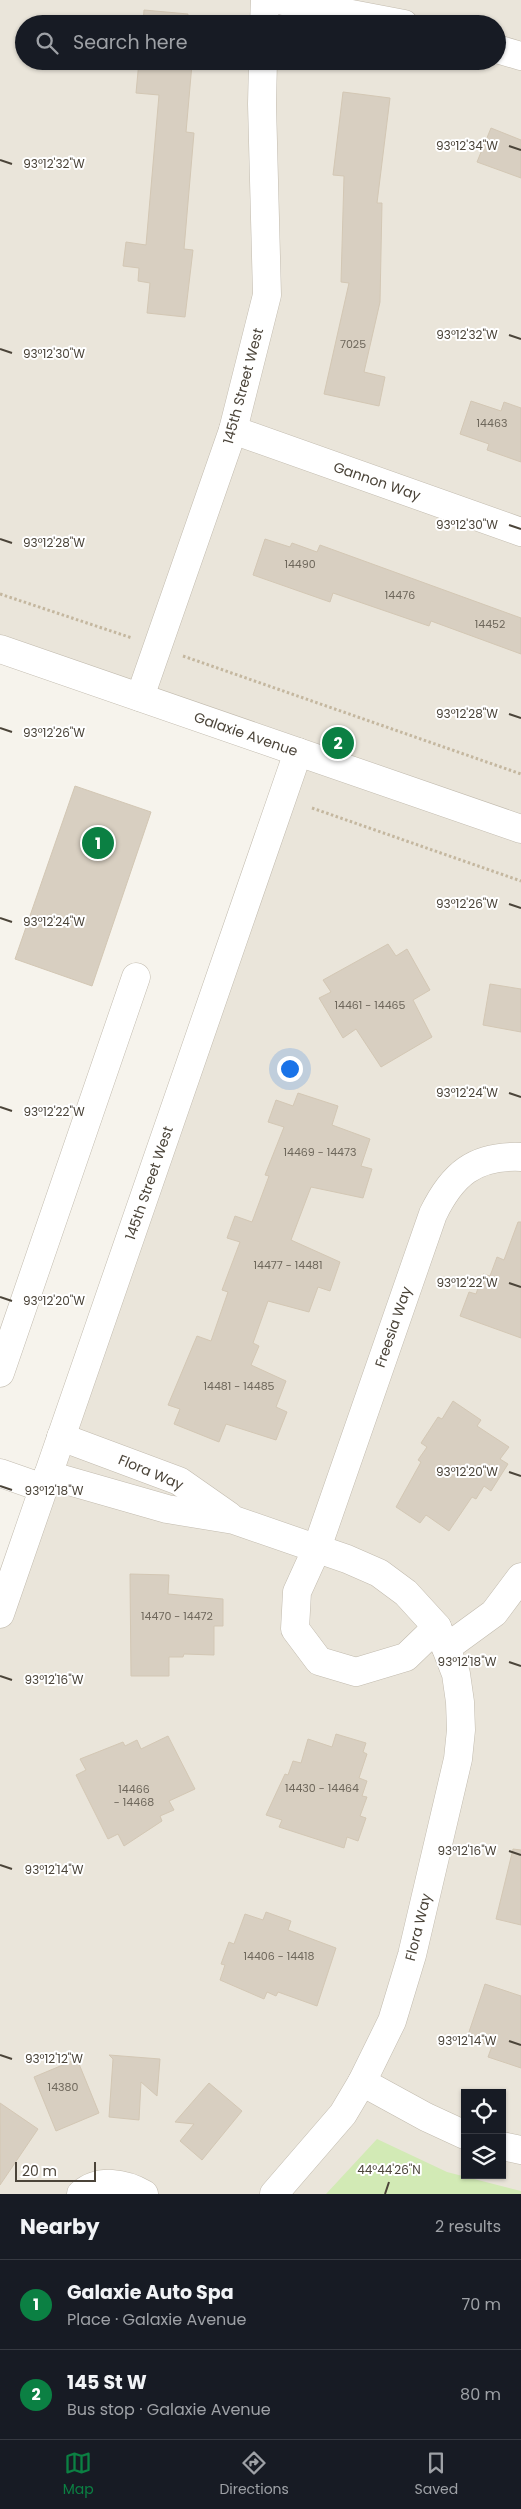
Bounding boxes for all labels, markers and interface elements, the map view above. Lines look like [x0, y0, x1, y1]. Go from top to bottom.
search box [15, 15, 506, 70]
icon: search [33, 29, 61, 57]
text: Search here [73, 29, 187, 56]
text: 93°12'34"W [436, 137, 498, 154]
text: 93°12'32"W [23, 155, 85, 172]
street label: 145th Street West [218, 326, 268, 446]
text: 93°12'32"W [436, 326, 498, 343]
house number: 7025 [340, 336, 366, 352]
text: 93°12'30"W [23, 345, 85, 362]
house number: 14463 [477, 415, 507, 431]
street label: Gannon Way [331, 457, 423, 505]
text: 93°12'30"W [436, 516, 498, 533]
text: 93°12'28"W [23, 534, 85, 551]
house number: 14490 [284, 556, 316, 572]
house number: 14476 [385, 587, 415, 603]
house number: 14452 [475, 616, 505, 632]
text: 93°12'28"W [436, 705, 498, 722]
street label: Galaxie Avenue [191, 707, 301, 761]
text: 93°12'26"W [23, 724, 85, 741]
pin: 2 [322, 724, 354, 762]
pin: 1 [82, 824, 114, 862]
text: 93°12'26"W [436, 895, 498, 912]
text: 93°12'24"W [23, 913, 85, 930]
house number: 14461 - 14465 [334, 997, 406, 1013]
your location [277, 1056, 303, 1082]
text: 93°12'24"W [436, 1084, 498, 1101]
text: 93°12'22"W [23, 1103, 85, 1120]
street label: 145th Street West [120, 1123, 178, 1243]
house number: 14469 - 14473 [283, 1144, 357, 1160]
house number: 14477 - 14481 [253, 1257, 323, 1273]
text: 93°12'22"W [436, 1274, 498, 1291]
street label: Freesia Way [370, 1284, 416, 1370]
text: 93°12'20"W [23, 1292, 85, 1309]
house number: 14481 - 14485 [204, 1378, 275, 1394]
street label: Flora Way [115, 1449, 187, 1495]
text: 93°12'20"W [436, 1463, 498, 1480]
text: 93°12'18"W [25, 1482, 84, 1499]
house number: 14470 - 14472 [141, 1608, 213, 1624]
text: 93°12'18"W [438, 1653, 497, 1670]
text: 93°12'16"W [25, 1671, 84, 1688]
house number: 14430 - 14464 [285, 1780, 359, 1796]
house number: 14466 - 14468 [114, 1781, 154, 1810]
text: 93°12'16"W [438, 1842, 497, 1859]
text: 93°12'14"W [25, 1861, 84, 1878]
street label: Flora Way [400, 1891, 436, 1963]
house number: 14406 - 14418 [243, 1948, 315, 1964]
text: 93°12'14"W [438, 2032, 497, 2049]
text: 93°12'12"W [25, 2050, 83, 2067]
house number: 14380 [48, 2079, 78, 2095]
map controls [461, 2089, 506, 2179]
button: locate [461, 2089, 506, 2134]
button: layers [461, 2134, 506, 2179]
scale bar [15, 2159, 96, 2182]
text: 20 m [22, 2161, 57, 2181]
text: 44°44'26"N [357, 2161, 421, 2178]
text: Nearby [20, 2212, 100, 2241]
text: 2 results [435, 2215, 501, 2238]
text: Galaxie Auto Spa [67, 2279, 234, 2306]
text: 1 [33, 2293, 39, 2316]
text: 70 m [461, 2293, 501, 2316]
text: Place · Galaxie Avenue [67, 2308, 246, 2331]
text: 145 St W [67, 2369, 147, 2396]
text: 2 [31, 2383, 41, 2406]
text: 80 m [460, 2383, 501, 2406]
text: Bus stop · Galaxie Avenue [67, 2398, 271, 2421]
tab: Map [63, 2449, 94, 2500]
tab: Directions [219, 2449, 289, 2500]
tab: Saved [414, 2449, 458, 2500]

